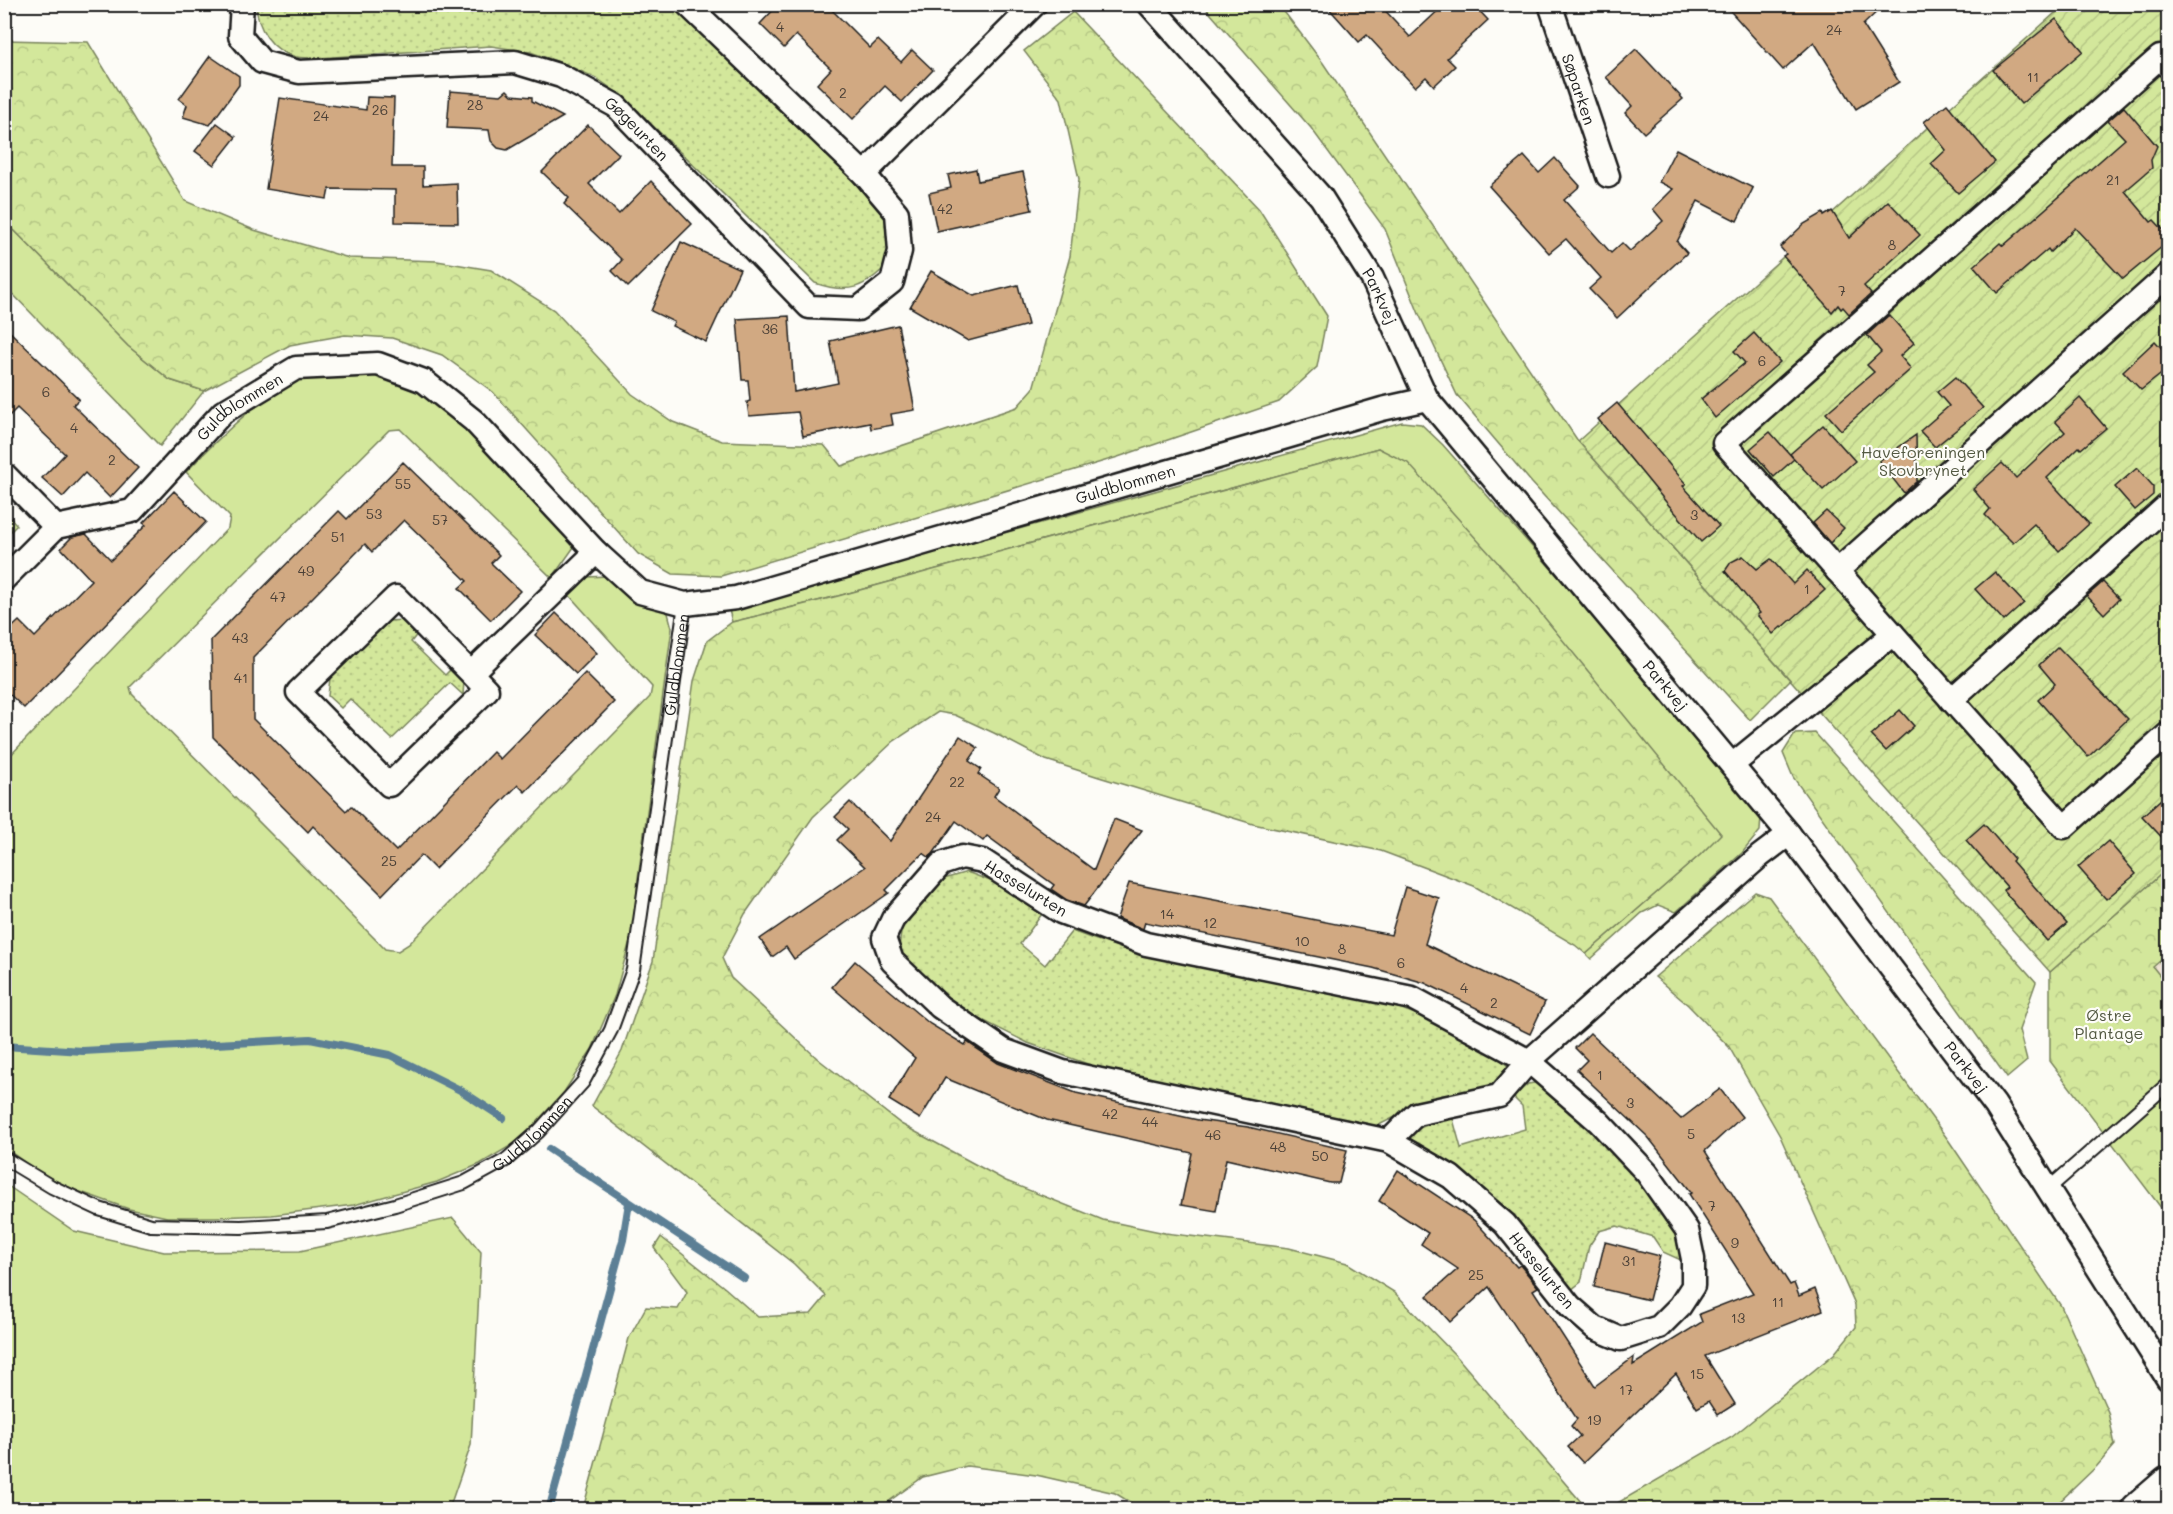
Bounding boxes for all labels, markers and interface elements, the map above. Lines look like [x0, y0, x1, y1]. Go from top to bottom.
house number: 4 [776, 17, 785, 36]
house number: 24 [1826, 20, 1843, 39]
street label: Søparken [1557, 51, 1601, 127]
house number: 11 [2027, 67, 2039, 86]
house number: 2 [839, 83, 847, 102]
street label: Gøgeurten [602, 91, 674, 165]
house number: 28 [467, 95, 483, 114]
house number: 26 [372, 100, 388, 119]
house number: 24 [313, 106, 330, 125]
house number: 21 [2106, 170, 2120, 189]
house number: 42 [937, 199, 953, 218]
house number: 8 [1888, 235, 1896, 254]
street label: Parkvej [1358, 263, 1403, 327]
house number: 7 [1838, 281, 1846, 300]
house number: 36 [762, 319, 778, 338]
house number: 6 [1758, 351, 1766, 370]
street label: Guldblommen [191, 368, 286, 445]
house number: 6 [42, 382, 50, 401]
house number: 4 [70, 418, 79, 437]
park label: Haveforeningen Skovbrynet [1861, 441, 1985, 480]
house number: 2 [108, 450, 116, 469]
street label: Guldblommen [1073, 459, 1177, 508]
house number: 55 [395, 474, 411, 493]
house number: 53 [366, 504, 382, 523]
house number: 3 [1690, 505, 1698, 524]
house number: 57 [432, 510, 448, 529]
house number: 51 [331, 527, 345, 546]
house number: 49 [298, 561, 314, 580]
house number: 1 [1804, 579, 1810, 598]
house number: 47 [270, 587, 286, 606]
street label: Guldblommen [658, 612, 694, 717]
house number: 43 [232, 628, 248, 647]
street label: Parkvej [1639, 655, 1693, 715]
house number: 41 [234, 668, 248, 687]
house number: 22 [949, 772, 965, 791]
house number: 24 [925, 807, 942, 826]
house number: 25 [381, 851, 397, 870]
street label: Hasselurten [981, 855, 1072, 921]
house number: 14 [1160, 904, 1175, 923]
house number: 12 [1203, 913, 1217, 932]
house number: 10 [1295, 931, 1310, 950]
house number: 8 [1338, 939, 1346, 958]
house number: 6 [1397, 953, 1405, 972]
house number: 4 [1460, 978, 1469, 997]
house number: 2 [1490, 993, 1498, 1012]
park label: Østre Plantage [2075, 1004, 2143, 1043]
street label: Parkvej [1940, 1037, 1993, 1097]
house number: 1 [1597, 1065, 1603, 1084]
street label: Guldblommen [488, 1091, 576, 1176]
house number: 3 [1626, 1093, 1634, 1112]
house number: 42 [1102, 1104, 1118, 1123]
house number: 44 [1142, 1112, 1159, 1131]
house number: 5 [1687, 1124, 1695, 1143]
house number: 46 [1205, 1125, 1221, 1144]
house number: 48 [1270, 1137, 1286, 1156]
house number: 50 [1312, 1146, 1329, 1165]
house number: 7 [1708, 1196, 1716, 1215]
street label: Hasselurten [1505, 1227, 1580, 1313]
house number: 9 [1731, 1233, 1739, 1252]
house number: 31 [1622, 1251, 1636, 1270]
house number: 25 [1468, 1265, 1484, 1284]
house number: 11 [1772, 1292, 1784, 1311]
house number: 13 [1731, 1308, 1745, 1327]
house number: 15 [1690, 1364, 1704, 1383]
house number: 17 [1619, 1380, 1633, 1399]
house number: 19 [1587, 1410, 1601, 1429]

